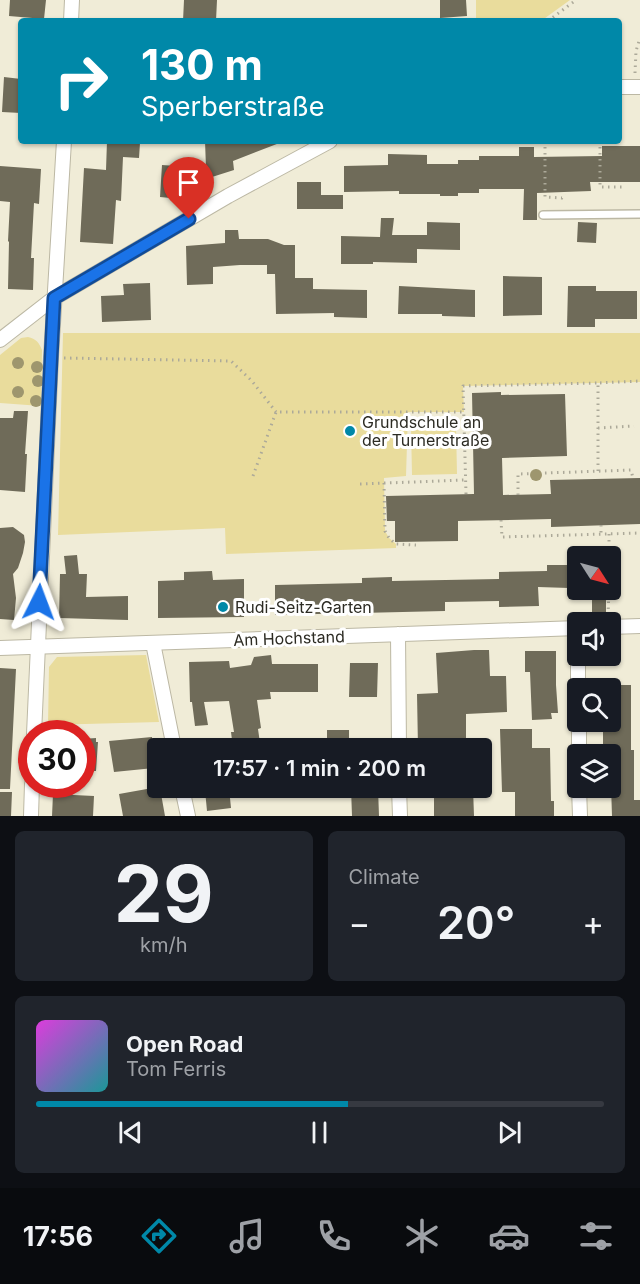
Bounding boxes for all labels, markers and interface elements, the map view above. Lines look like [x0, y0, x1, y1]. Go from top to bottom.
text: 130 m [141, 39, 263, 90]
icon: right [42, 42, 120, 120]
text: Sperberstraße [141, 90, 324, 123]
pin [163, 157, 214, 219]
icon: arrive [172, 166, 205, 199]
place label: Grundschule an der Turnerstraße [362, 412, 489, 450]
marker: Grundschule an der Turnerstraße [343, 424, 357, 438]
north arrow [567, 546, 621, 600]
map controls [567, 546, 621, 798]
position arrow [7, 570, 71, 634]
place label: Rudi-Seitz-Garten [235, 597, 372, 617]
marker: Rudi-Seitz-Garten [216, 600, 230, 614]
button: sound [567, 612, 621, 666]
street label: Am Hochstand [233, 626, 345, 650]
button: search [567, 678, 621, 732]
speed limit sign: 30 [18, 720, 96, 798]
button: layers [567, 744, 621, 798]
text: 17:57 · 1 min · 200 m [213, 755, 426, 781]
text: 29 [114, 846, 214, 941]
text: Climate [349, 865, 420, 889]
text: 20° [437, 895, 515, 950]
text: − [349, 903, 370, 943]
text: + [582, 903, 604, 943]
text: km/h [140, 933, 188, 957]
text: Open Road [126, 1031, 243, 1057]
text: Tom Ferris [126, 1057, 226, 1081]
icon: previous [114, 1116, 147, 1149]
icon: pause [303, 1116, 336, 1149]
icon: next [493, 1116, 526, 1149]
icon: directions [138, 1215, 180, 1257]
icon: music [226, 1215, 268, 1257]
icon: phone [313, 1215, 355, 1257]
icon: climate [401, 1215, 443, 1257]
icon: car [488, 1215, 530, 1257]
icon: filters [575, 1215, 617, 1257]
text: 17:56 [23, 1220, 93, 1253]

